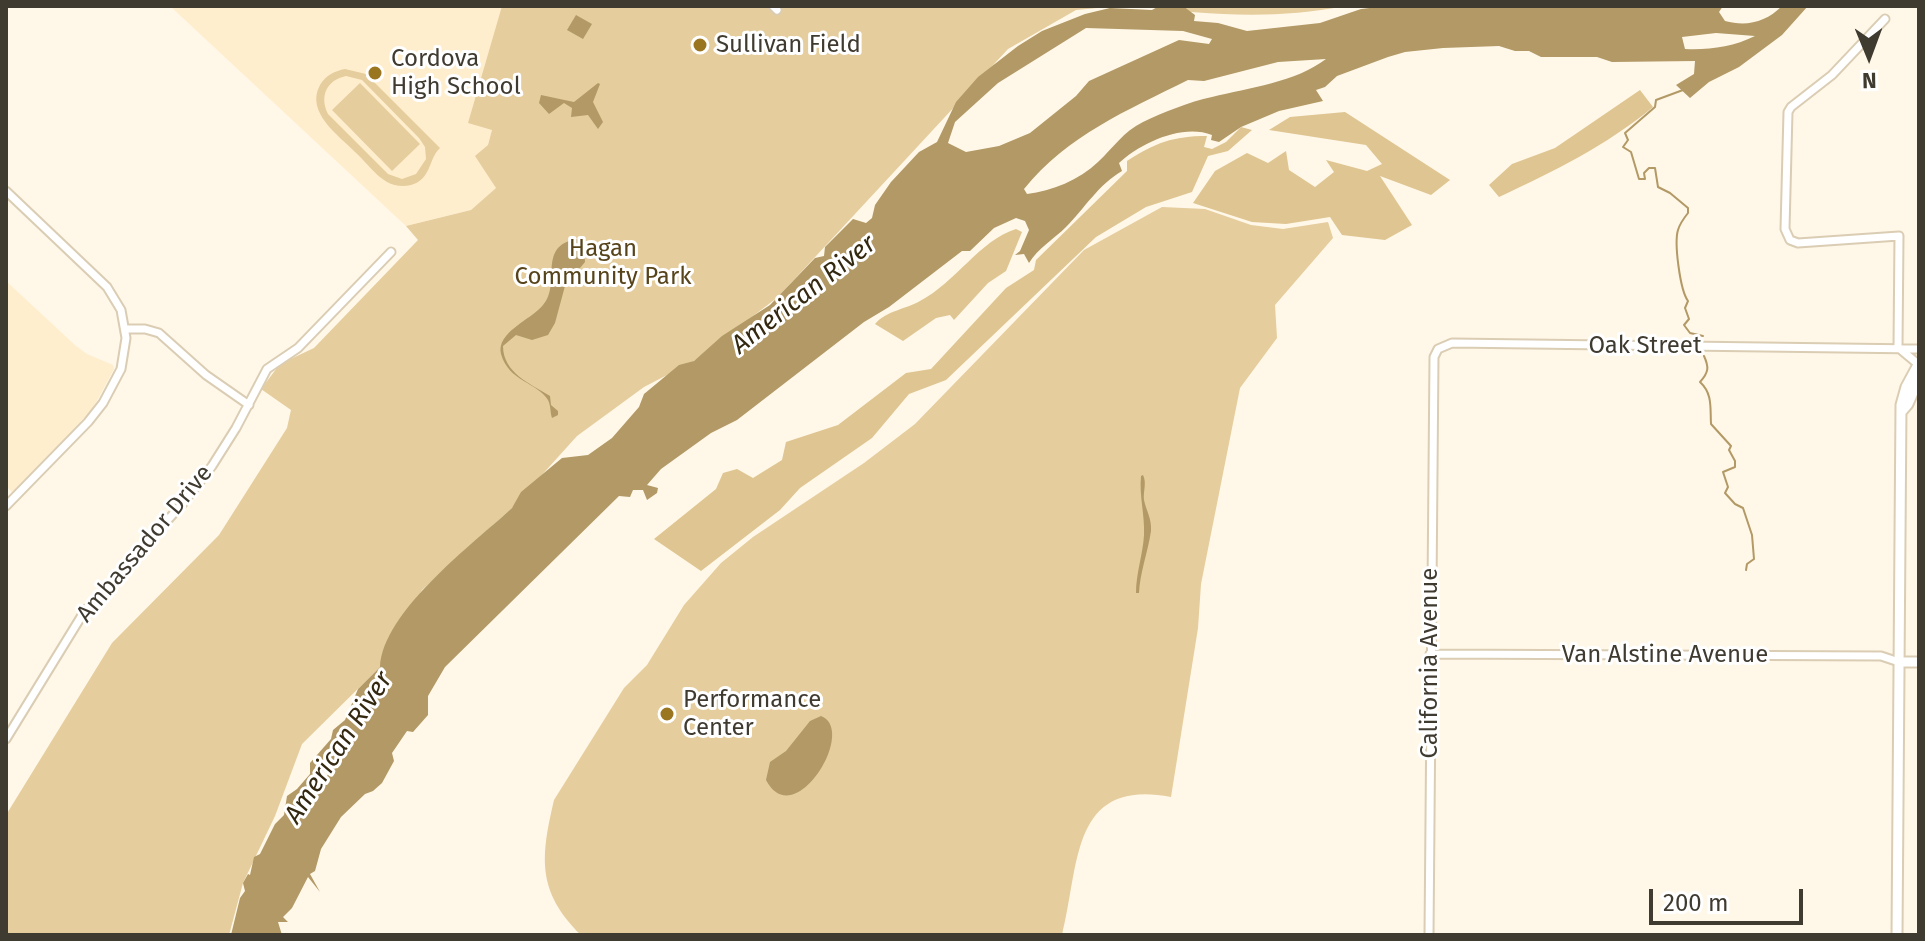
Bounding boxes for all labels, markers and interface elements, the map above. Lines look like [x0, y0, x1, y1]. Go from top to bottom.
north arrow [1829, 16, 1909, 96]
place label: Sullivan Field [716, 31, 861, 59]
marker: Sullivan Field [691, 36, 709, 54]
place label: Cordova High School [391, 45, 521, 101]
marker: Cordova High School [366, 64, 384, 82]
text: N [1862, 67, 1877, 94]
water label: American River [726, 229, 882, 361]
park label: Hagan Community Park [515, 235, 691, 291]
street label: Oak Street [1588, 332, 1702, 360]
street label: Ambassador Drive [71, 460, 219, 628]
street label: California Avenue [1416, 568, 1444, 758]
street label: Van Alstine Avenue [1562, 641, 1768, 669]
water label: American River [278, 666, 400, 830]
place label: Performance Center [683, 686, 821, 742]
marker: Performance Center [658, 705, 676, 723]
scale bar [1653, 873, 1807, 923]
text: 200 m [1663, 889, 1729, 917]

